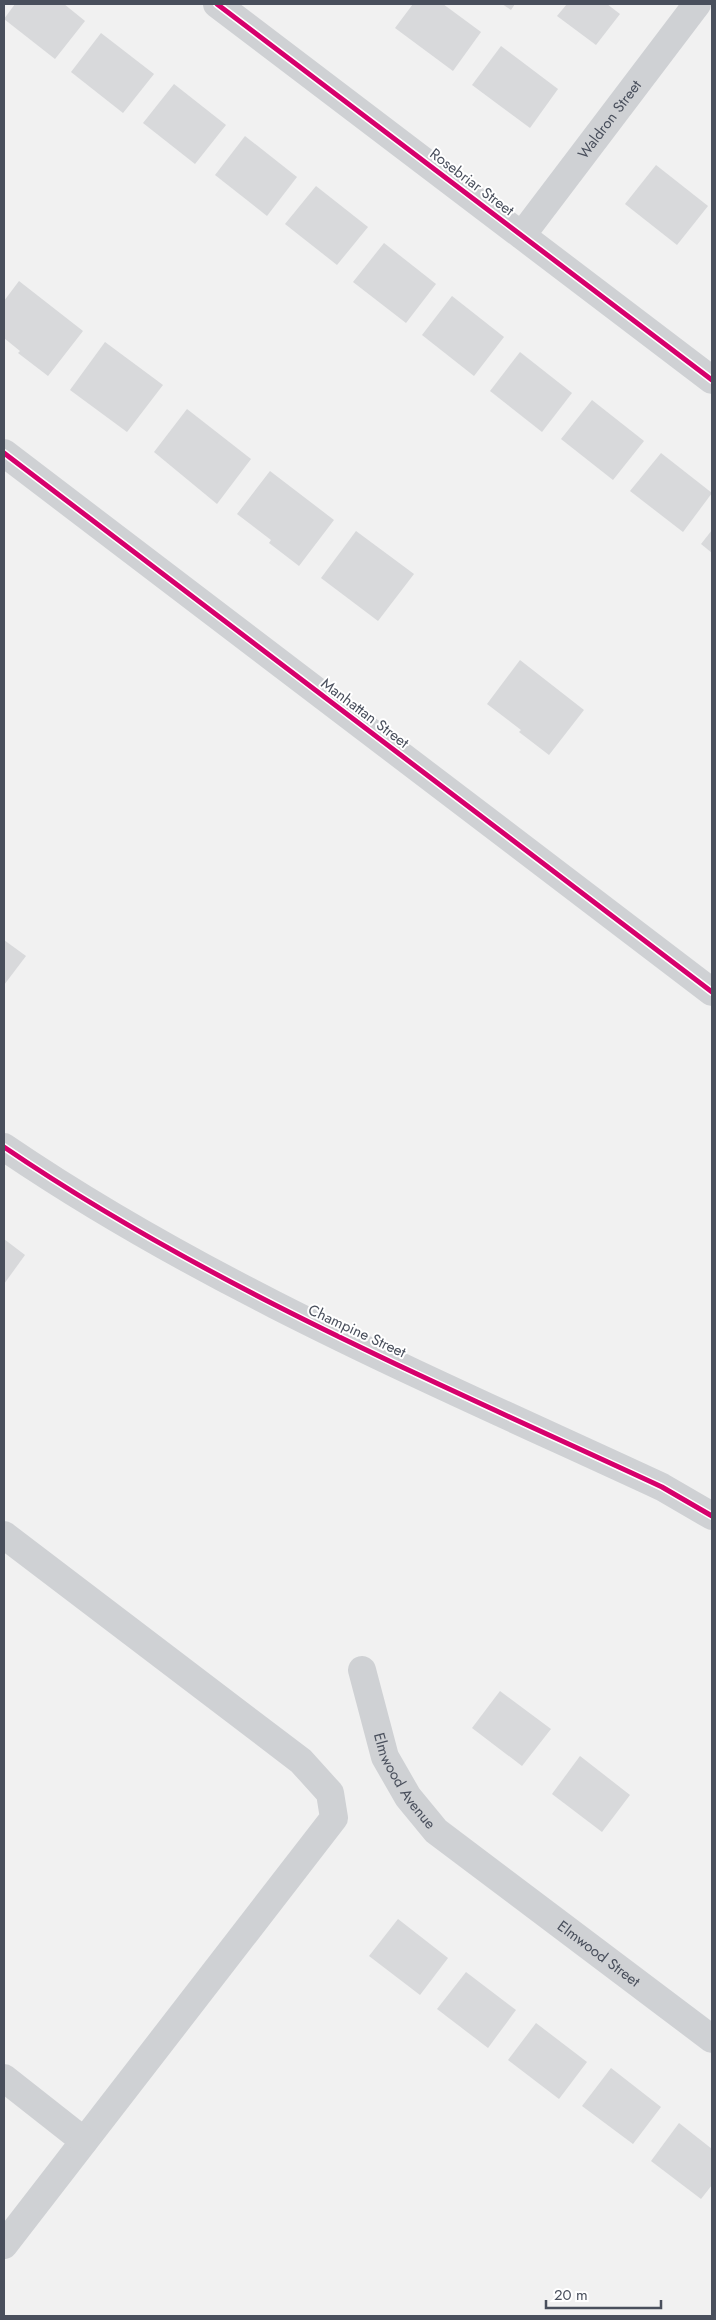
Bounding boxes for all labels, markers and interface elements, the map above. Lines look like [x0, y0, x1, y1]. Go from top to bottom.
street label: Waldron Street [572, 75, 647, 164]
street label: Rosebriar Street [425, 143, 519, 221]
street label: Manhattan Street [316, 673, 414, 754]
street label: Champine Street [305, 1299, 410, 1363]
street label: Elmwood Avenue [368, 1730, 441, 1834]
street label: Elmwood Street [553, 1915, 645, 1992]
scale bar [546, 2278, 661, 2310]
text: 20 m [554, 2284, 588, 2306]

